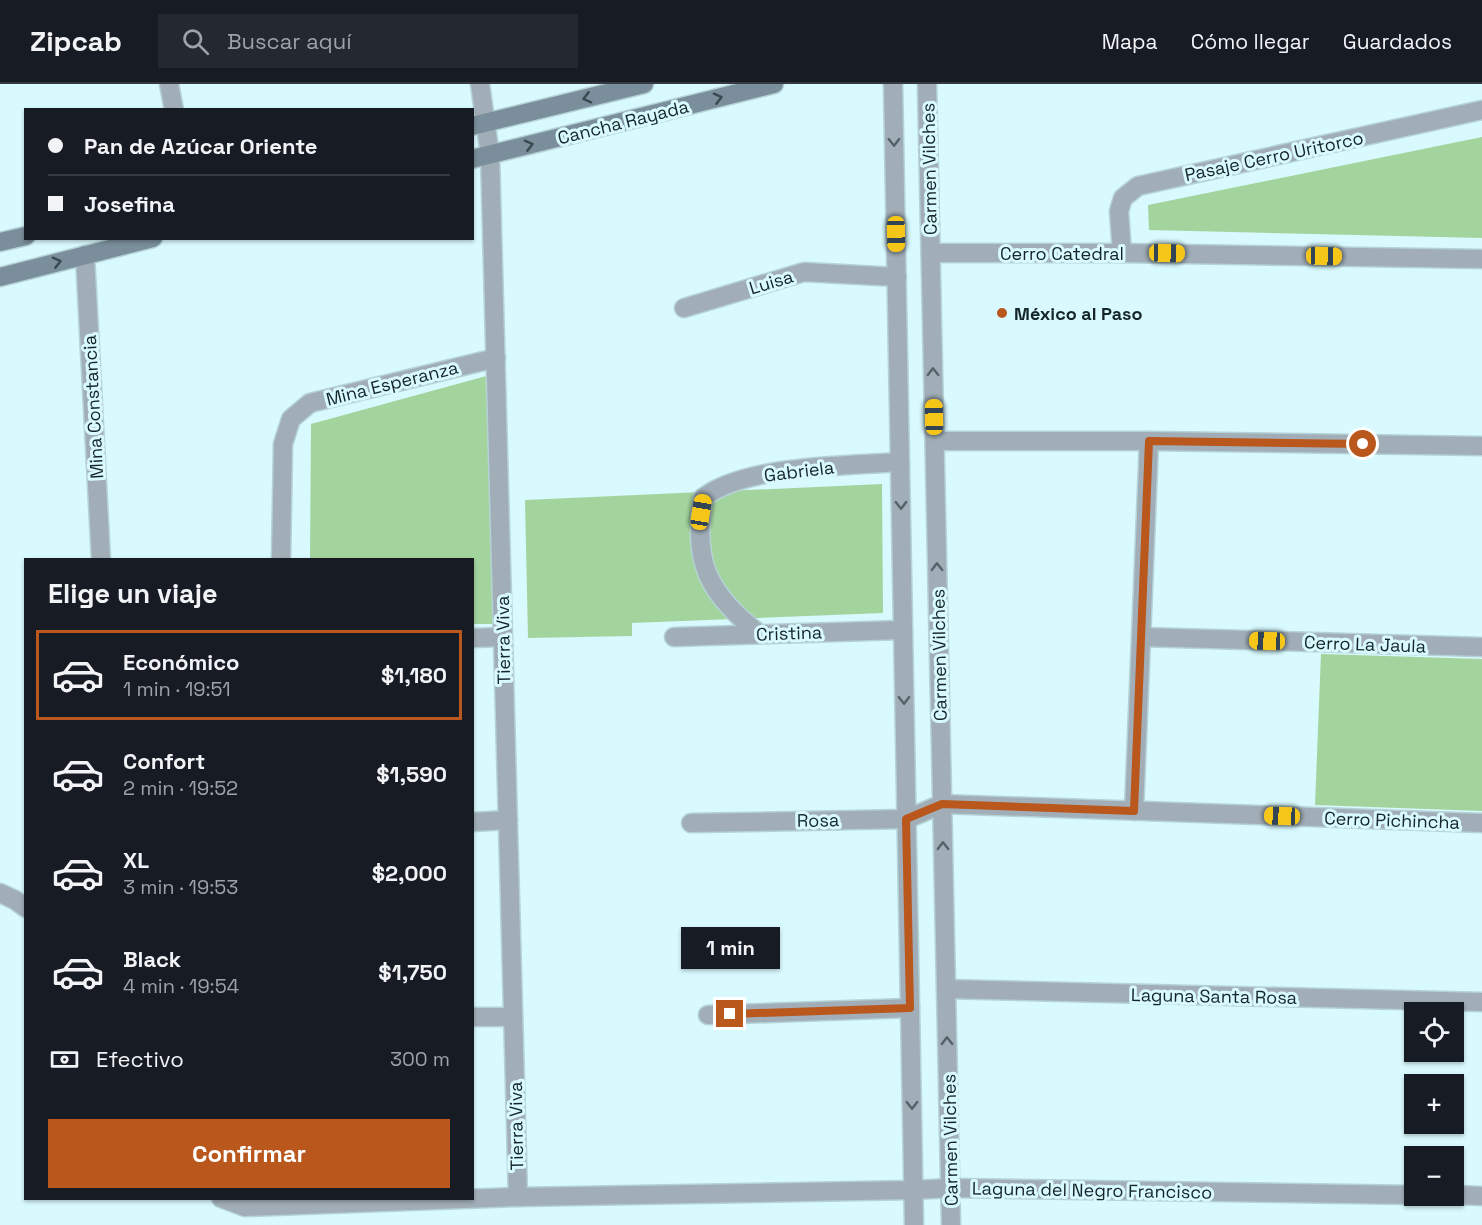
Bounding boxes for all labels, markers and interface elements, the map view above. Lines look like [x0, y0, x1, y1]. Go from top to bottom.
search box [158, 14, 578, 68]
text: Zipcab [30, 23, 122, 59]
icon: search [179, 25, 212, 58]
text: Buscar aquí [227, 27, 352, 55]
text: Mapa [1102, 28, 1158, 55]
text: Cómo llegar [1191, 28, 1310, 55]
text: Guardados [1343, 28, 1452, 55]
one-way arrow [582, 90, 592, 103]
one-way arrow [713, 92, 723, 105]
street label: Cancha Rayada [555, 95, 691, 149]
street label: Carmen Vilches [916, 103, 942, 235]
street label: Pasaje Cerro Uritorco [1182, 126, 1366, 186]
text: Pan de Azúcar Oriente [84, 132, 318, 160]
one-way arrow [888, 138, 900, 147]
one-way arrow [524, 140, 534, 153]
text: Josefina [84, 190, 175, 218]
car [887, 216, 905, 252]
street label: Cerro Catedral [1000, 242, 1124, 265]
car [1149, 244, 1185, 262]
car [1306, 247, 1342, 265]
one-way arrow [52, 257, 62, 270]
street label: Luisa [746, 264, 796, 300]
place label: México al Paso [1014, 302, 1143, 325]
marker: México al Paso [995, 306, 1009, 320]
street label: Mina Constancia [78, 334, 108, 480]
street label: Mina Esperanza [324, 355, 460, 411]
one-way arrow [927, 367, 939, 376]
car [925, 399, 943, 435]
route start [1349, 430, 1376, 457]
street label: Gabriela [763, 455, 835, 487]
car [689, 493, 713, 531]
one-way arrow [895, 501, 907, 510]
one-way arrow [931, 562, 943, 571]
text: Elige un viaje [48, 576, 218, 611]
street label: Carmen Vilches [926, 589, 952, 721]
street label: Tierra Viva [491, 595, 515, 685]
street label: Cristina [756, 620, 822, 646]
street label: Cerro La Jaula [1304, 630, 1426, 658]
car [1249, 631, 1285, 651]
icon: car [51, 648, 105, 702]
text: Económico [123, 648, 240, 676]
text: $1,180 [381, 661, 447, 689]
text: 1 min · 19:51 [123, 676, 231, 702]
one-way arrow [898, 696, 911, 705]
icon: car [51, 747, 105, 801]
text: Confort [123, 747, 205, 775]
text: $1,590 [376, 760, 447, 788]
text: 2 min · 19:52 [123, 775, 238, 801]
car [1264, 806, 1300, 826]
street label: Cerro Pichincha [1324, 806, 1460, 834]
street label: Rosa [797, 808, 839, 832]
one-way arrow [937, 841, 949, 850]
icon: car [51, 846, 105, 900]
text: XL [123, 846, 149, 874]
text: $2,000 [372, 859, 447, 887]
text: 3 min · 19:53 [123, 874, 238, 900]
callout: 1 min [680, 927, 780, 969]
text: 1 min [706, 935, 755, 961]
icon: car [51, 945, 105, 999]
text: Black [123, 945, 181, 973]
text: $1,750 [378, 958, 447, 986]
text: 4 min · 19:54 [123, 973, 239, 999]
street label: Laguna Santa Rosa [1131, 983, 1297, 1009]
route end [716, 1000, 743, 1027]
map controls [1404, 1002, 1464, 1206]
button: locate [1404, 1002, 1464, 1062]
one-way arrow [941, 1036, 954, 1045]
icon: cash [48, 1043, 81, 1076]
text: Efectivo [96, 1045, 184, 1073]
text: 300 m [390, 1046, 450, 1072]
street label: Carmen Vilches [937, 1074, 963, 1206]
button: + [1404, 1074, 1464, 1134]
street label: Tierra Viva [504, 1081, 528, 1171]
one-way arrow [906, 1101, 918, 1110]
button: Confirmar [48, 1119, 450, 1188]
button: − [1404, 1146, 1464, 1206]
street label: Laguna del Negro Francisco [972, 1176, 1212, 1204]

